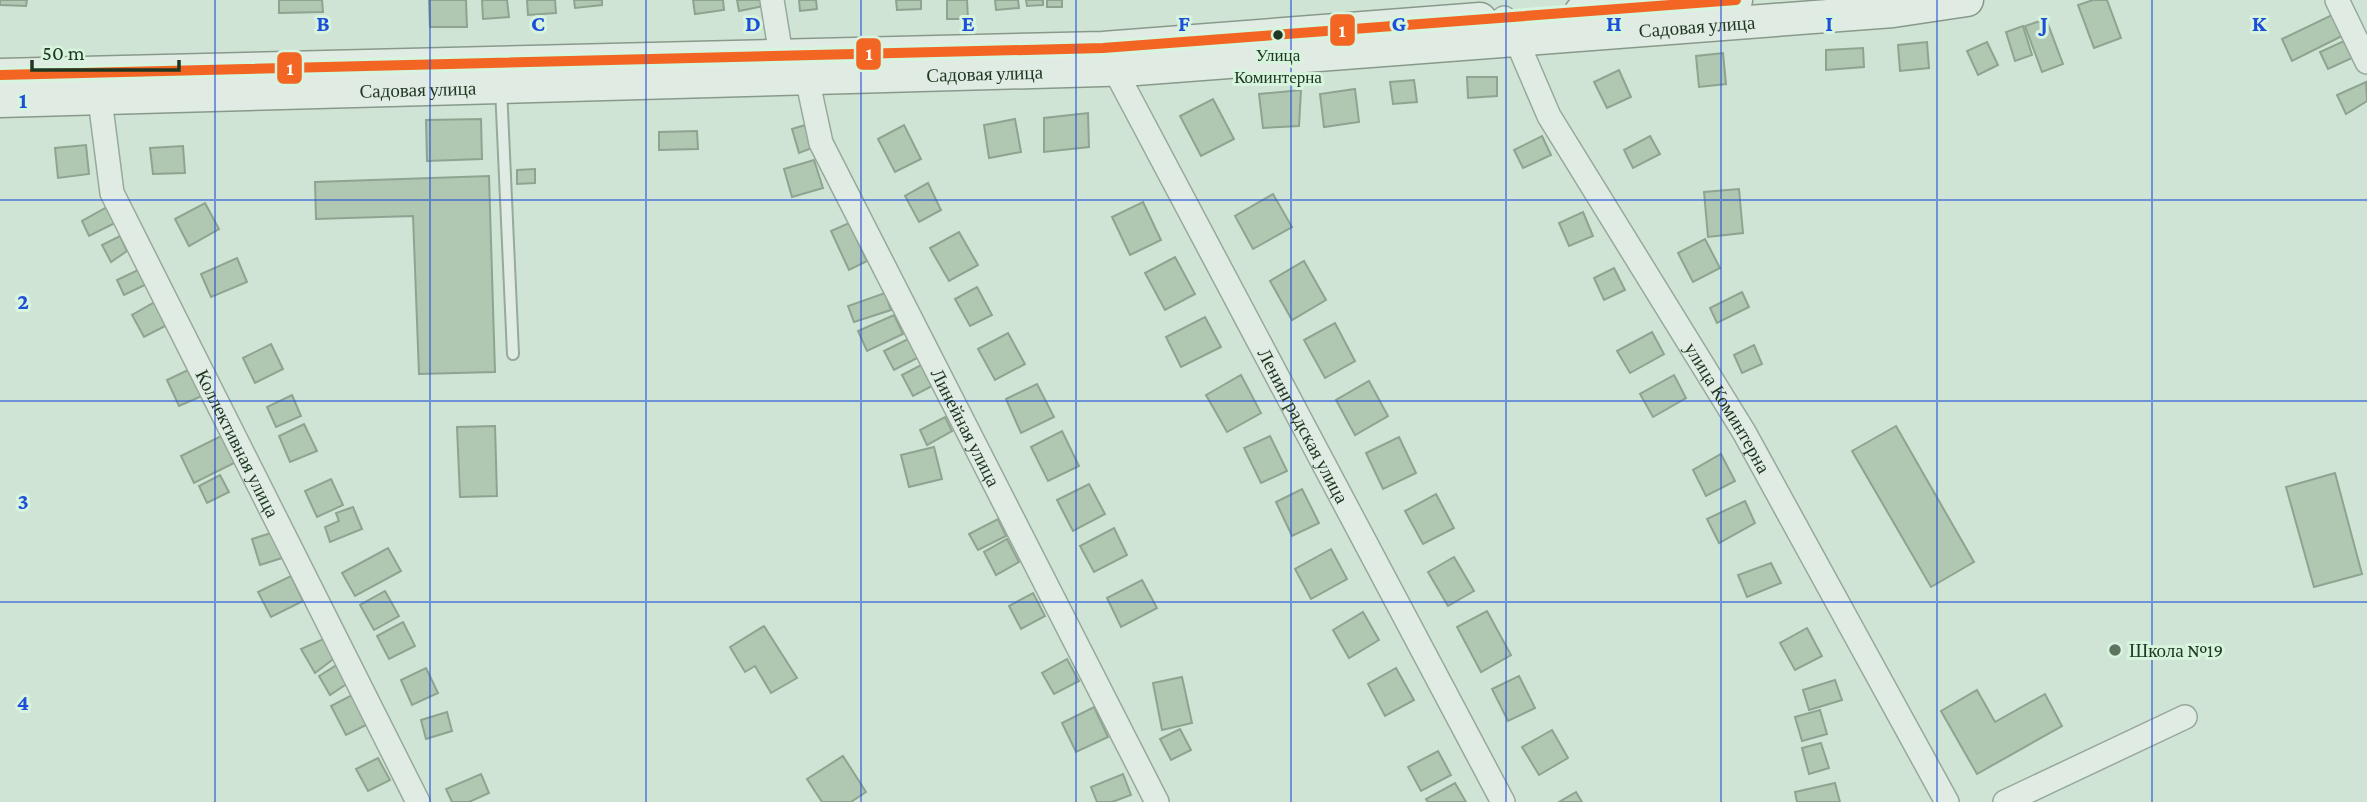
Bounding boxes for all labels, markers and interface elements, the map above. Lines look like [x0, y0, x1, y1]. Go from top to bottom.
text: B [316, 10, 330, 36]
text: C [531, 10, 545, 36]
text: D [745, 10, 761, 36]
text: E [961, 10, 975, 36]
text: F [1178, 10, 1190, 36]
text: G [1392, 10, 1407, 36]
text: H [1606, 10, 1622, 36]
text: I [1825, 10, 1833, 36]
text: J [2038, 10, 2048, 36]
text: K [2252, 10, 2267, 36]
street label: Садовая улица [1638, 11, 1756, 41]
line badge: 1 [1329, 13, 1356, 47]
text: 1 [1338, 20, 1346, 41]
scale bar [32, 28, 178, 72]
marker: Улица Коминтерна [1271, 28, 1285, 42]
line badge: 1 [855, 37, 882, 71]
text: 50 m [42, 41, 85, 65]
text: 1 [865, 43, 873, 64]
place label: Улица Коминтерна [1234, 46, 1322, 87]
line badge: 1 [276, 51, 303, 85]
text: 1 [286, 58, 294, 79]
street label: Садовая улица [926, 61, 1044, 85]
street label: Садовая улица [359, 77, 477, 101]
text: 1 [19, 87, 28, 113]
text: 2 [17, 288, 29, 314]
street label: улица Коминтерна [1681, 338, 1775, 477]
street label: Ленинградская улица [1254, 345, 1353, 507]
street label: Линейная улица [927, 365, 1005, 490]
street label: Коллективная улица [192, 366, 284, 521]
text: 3 [17, 488, 29, 514]
place label: Школа №19 [2129, 640, 2223, 661]
marker: Школа №19 [2107, 642, 2123, 658]
text: 4 [17, 689, 29, 715]

